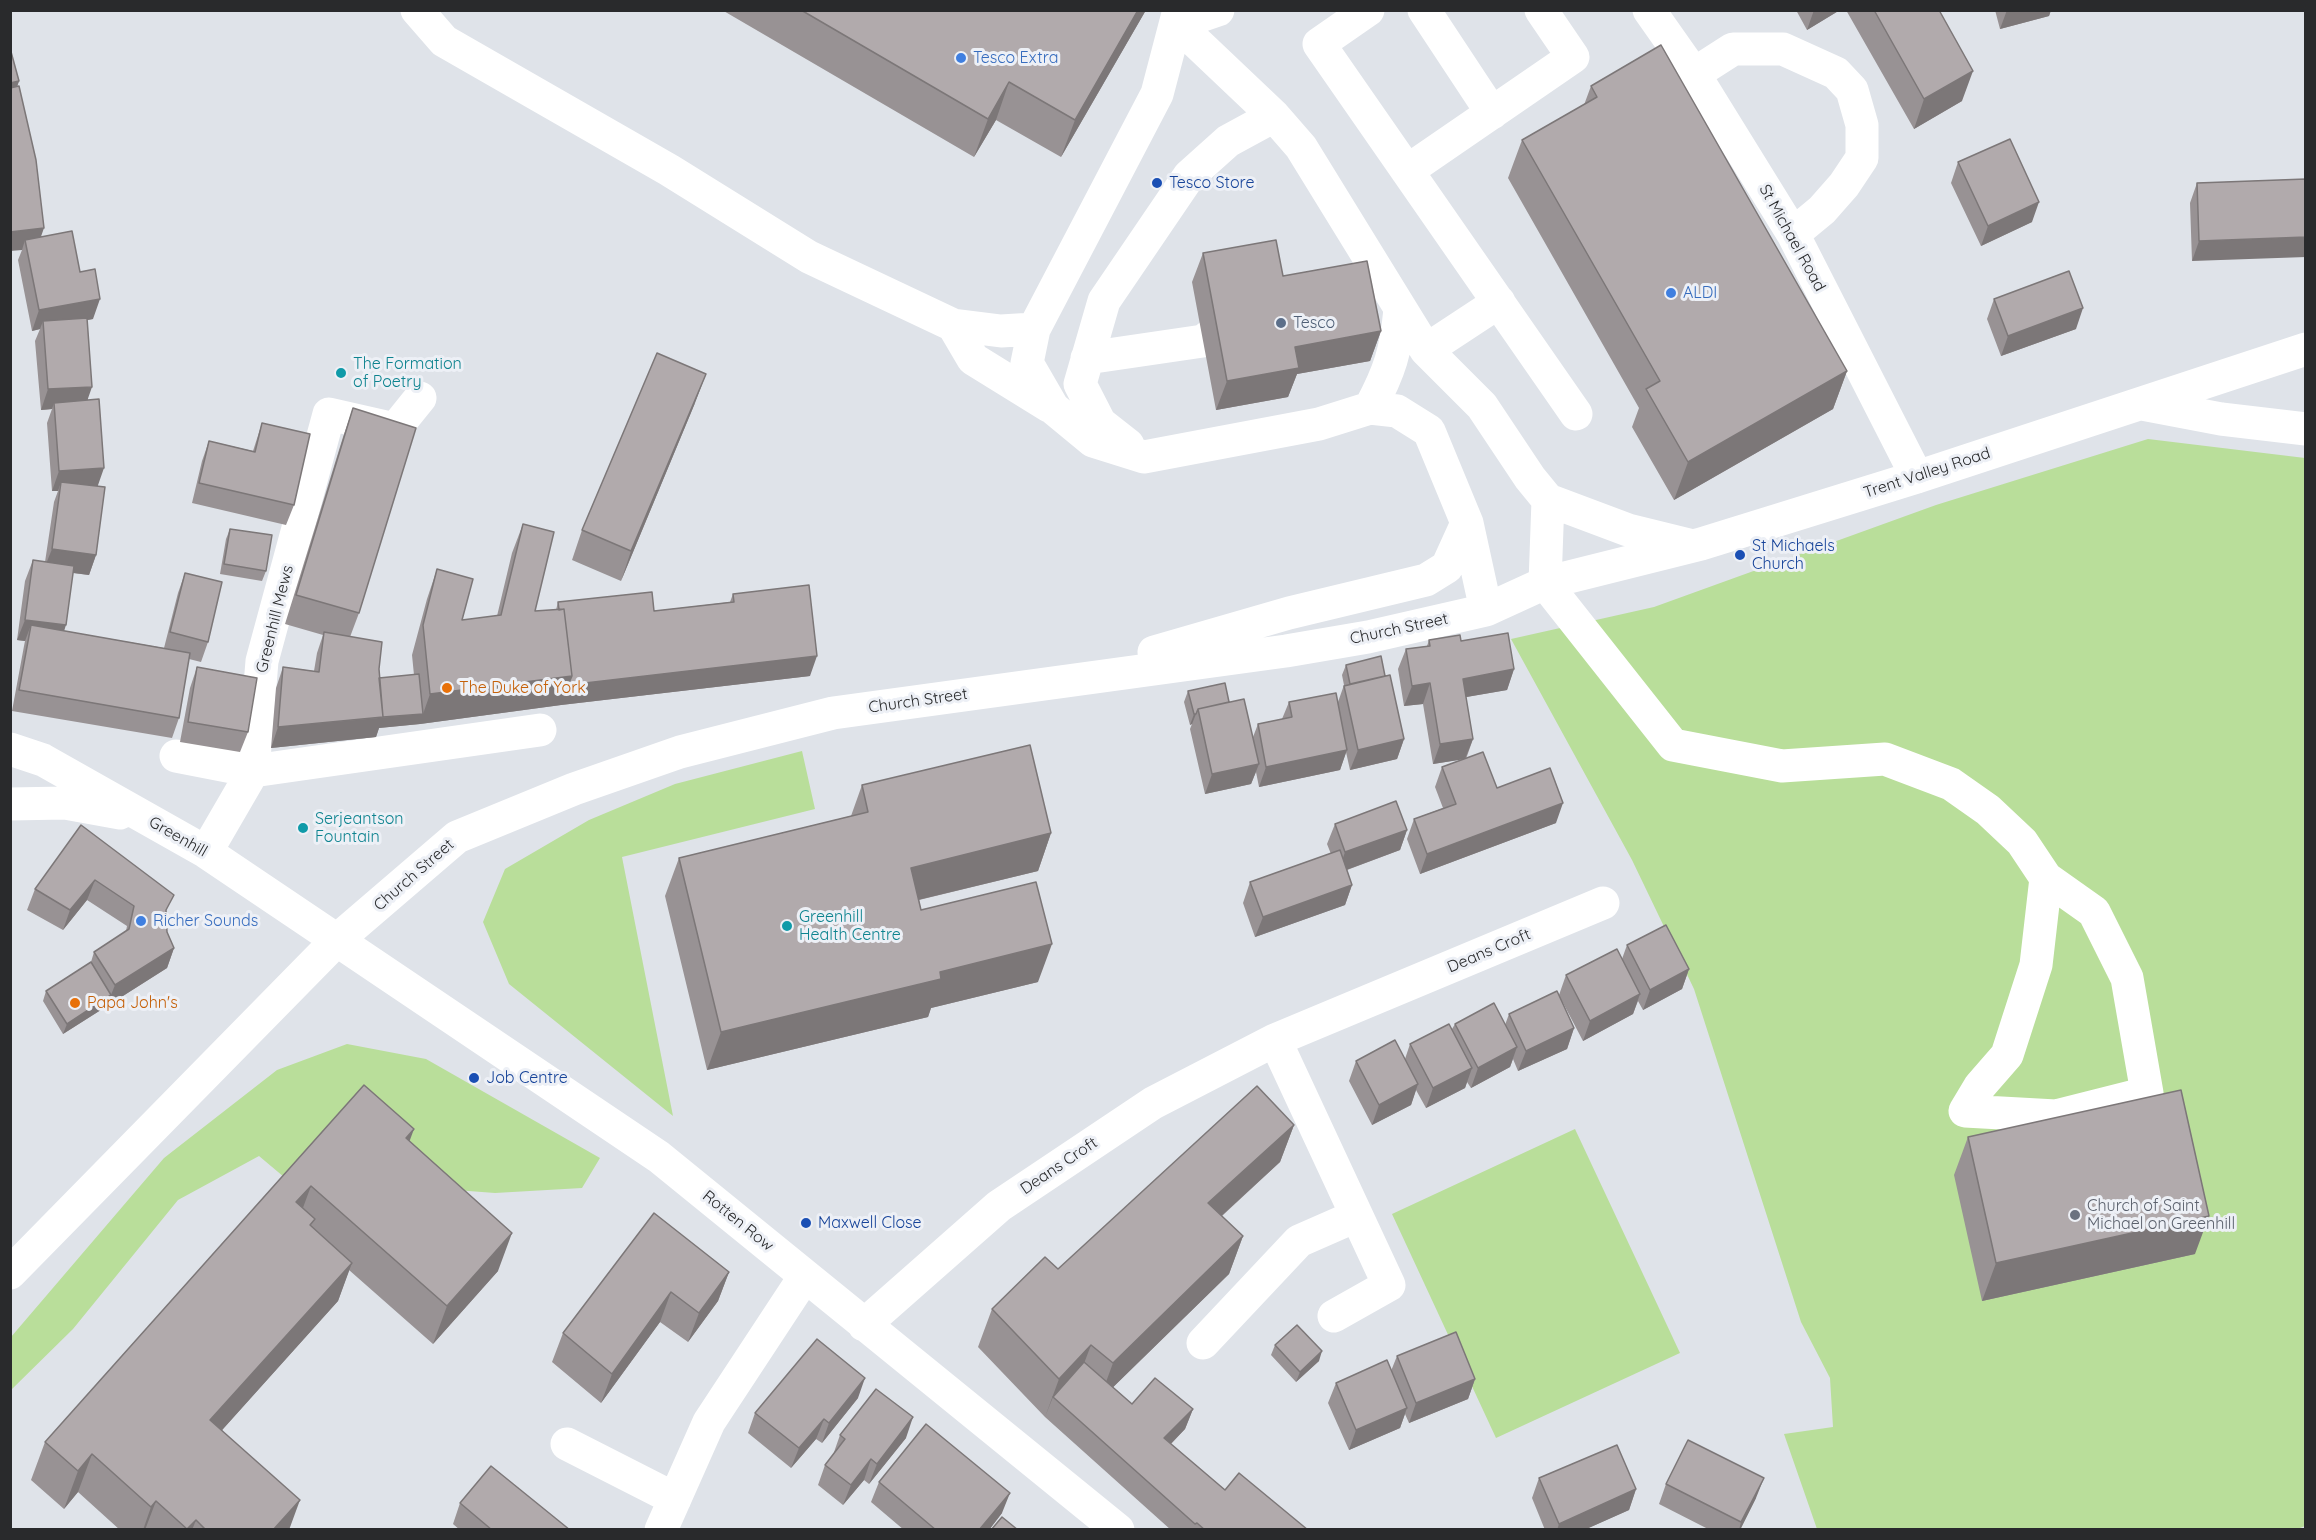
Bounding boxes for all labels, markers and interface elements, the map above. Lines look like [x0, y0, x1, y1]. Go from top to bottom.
place label: Tesco Extra [973, 48, 1058, 68]
marker: Tesco Extra [954, 51, 968, 65]
place label: Tesco Store [1169, 173, 1254, 193]
marker: Tesco Store [1150, 176, 1164, 190]
street label: St Michael Road [1755, 181, 1829, 295]
place label: ALDI [1683, 283, 1717, 303]
marker: ALDI [1664, 286, 1678, 300]
place label: Tesco [1293, 313, 1335, 333]
marker: Tesco [1274, 316, 1288, 330]
place label: The Formation of Poetry [353, 354, 462, 392]
marker: The Formation of Poetry [334, 366, 348, 380]
street label: Trent Valley Road [1861, 443, 1993, 503]
place label: St Michaels Church [1752, 536, 1835, 574]
marker: St Michaels Church [1733, 548, 1747, 562]
street label: Greenhill Mews [252, 563, 298, 675]
street label: Church Street [1348, 609, 1450, 649]
place label: The Duke of York [459, 678, 586, 698]
marker: The Duke of York [440, 681, 454, 695]
street label: Church Street [867, 685, 969, 717]
place label: Serjeantson Fountain [315, 809, 404, 847]
street label: Greenhill [145, 813, 211, 861]
marker: Serjeantson Fountain [296, 821, 310, 835]
street label: Church Street [370, 835, 458, 915]
place label: Greenhill Health Centre [799, 907, 901, 945]
place label: Richer Sounds [153, 911, 258, 931]
marker: Richer Sounds [134, 914, 148, 928]
marker: Greenhill Health Centre [780, 919, 794, 933]
street label: Deans Croft [1444, 925, 1534, 977]
place label: Papa John's [87, 993, 178, 1013]
marker: Papa John's [68, 996, 82, 1010]
place label: Job Centre [486, 1068, 568, 1088]
marker: Job Centre [467, 1071, 481, 1085]
street label: Deans Croft [1017, 1133, 1101, 1199]
street label: Rotten Row [699, 1186, 777, 1256]
place label: Church of Saint Michael on Greenhill [2087, 1196, 2235, 1234]
marker: Church of Saint Michael on Greenhill [2068, 1208, 2082, 1222]
place label: Maxwell Close [818, 1213, 922, 1233]
marker: Maxwell Close [799, 1216, 813, 1230]

